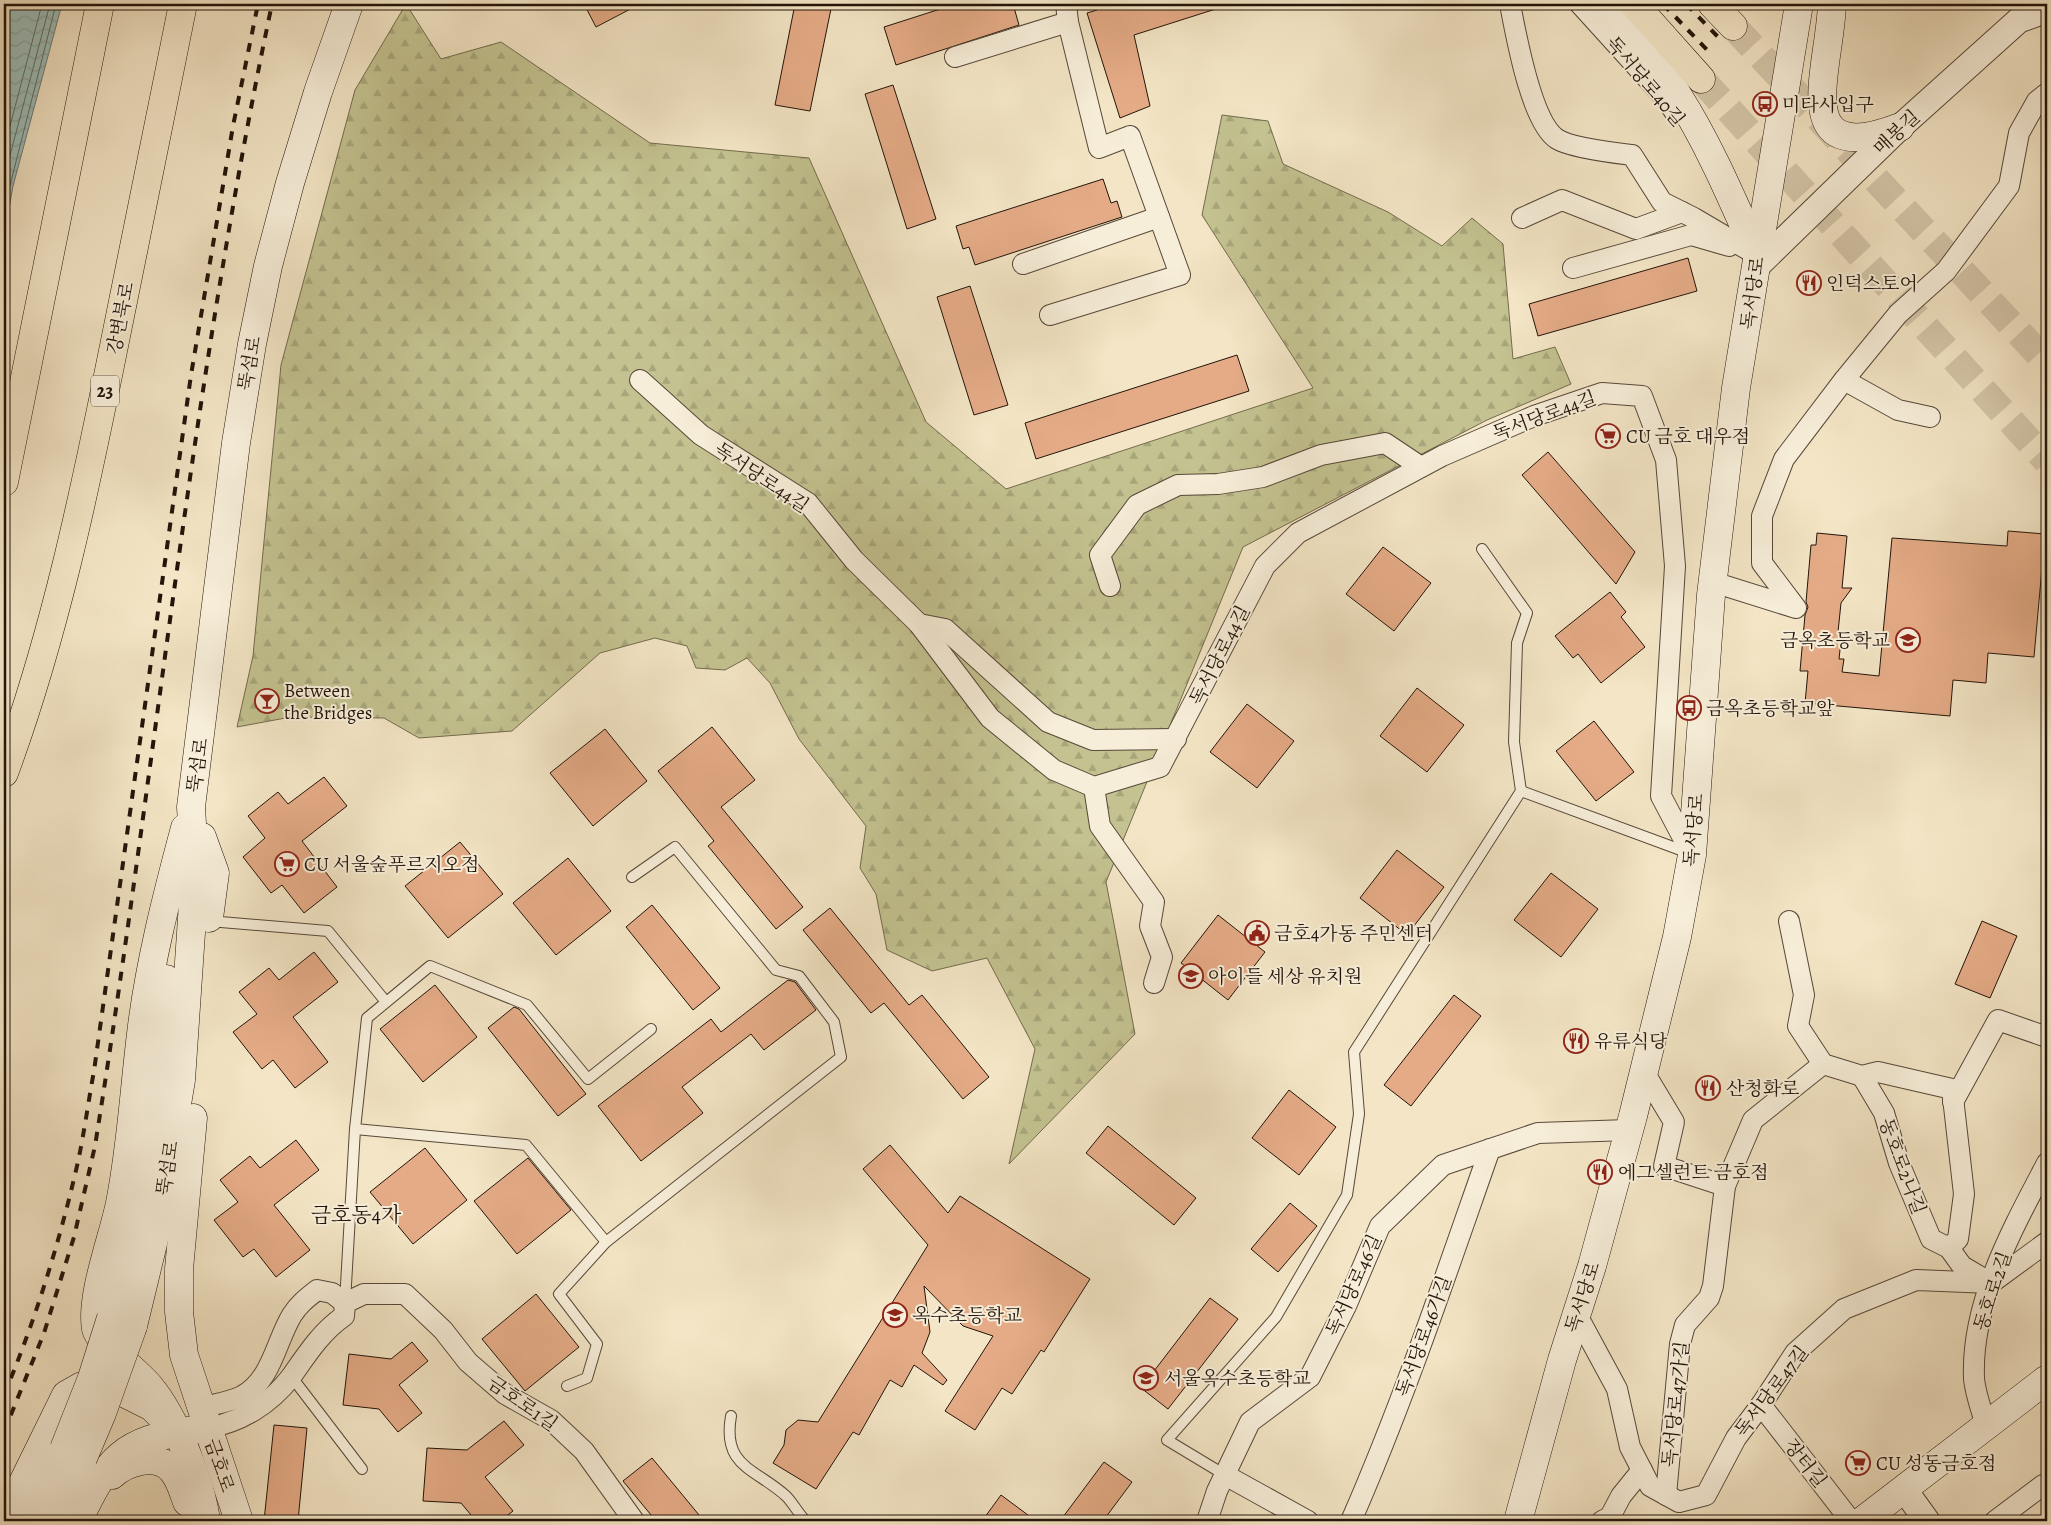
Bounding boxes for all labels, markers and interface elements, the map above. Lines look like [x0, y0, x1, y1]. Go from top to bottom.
street label: 독서당로40길 [1600, 31, 1691, 132]
bus stop icon: 미타사입구 [1752, 91, 1778, 117]
place label: 미타사입구 [1782, 92, 1874, 118]
street label: 매봉길 [1868, 104, 1926, 161]
street label: 독서당로 [1735, 255, 1771, 331]
restaurant icon: 인덕스토어 [1796, 270, 1822, 296]
place label: 인덕스토어 [1826, 271, 1918, 297]
street label: 강변북로 [101, 280, 141, 357]
street label: 뚝섬로 [232, 334, 268, 393]
road number: 23 [91, 376, 119, 406]
street label: 독서당로44길 [1489, 385, 1600, 447]
supermarket icon: CU 금호 대우점 [1595, 423, 1621, 449]
place label: CU 금호 대우점 [1626, 424, 1750, 450]
street label: 독서당로44길 [709, 437, 814, 519]
street label: 독서당로44길 [1184, 601, 1256, 710]
school or university icon: 금옥초등학교 [1895, 627, 1921, 653]
place label: 금옥초등학교 [1780, 628, 1890, 654]
place label: Between the Bridges [284, 678, 372, 726]
bar icon: Between the Bridges [254, 688, 280, 714]
bus stop icon: 금옥초등학교앞 [1676, 695, 1702, 721]
place label: 금옥초등학교앞 [1706, 696, 1835, 722]
street label: 뚝섬로 [181, 736, 215, 794]
street label: 독서당로 [1678, 792, 1710, 868]
supermarket icon: CU 서울숲푸르지오점 [274, 851, 300, 877]
place label: CU 서울숲푸르지오점 [304, 852, 479, 878]
public building icon: 금호4가동 주민센터 [1244, 920, 1270, 946]
place label: 금호4가동 주민센터 [1274, 921, 1433, 947]
school or university icon: 아이들 세상 유치원 [1178, 963, 1204, 989]
place label: 아이들 세상 유치원 [1208, 964, 1362, 990]
restaurant icon: 유류식당 [1563, 1028, 1589, 1054]
place label: 유류식당 [1594, 1029, 1668, 1055]
restaurant icon: 산청화로 [1695, 1075, 1721, 1101]
place label: 산청화로 [1726, 1076, 1799, 1102]
street label: 동호로2나길 [1873, 1115, 1932, 1218]
street label: 뚝섬로 [151, 1139, 185, 1197]
restaurant icon: 에그셀런트 금호점 [1587, 1159, 1613, 1185]
place label: 에그셀런트 금호점 [1618, 1160, 1769, 1186]
district label: 금호동4가 [311, 1201, 402, 1229]
street label: 독서당로46길 [1320, 1230, 1388, 1341]
street label: 동호로2길 [1968, 1248, 2018, 1335]
street label: 독서당로 [1559, 1258, 1607, 1336]
street label: 독서당로46가길 [1390, 1272, 1458, 1401]
school or university icon: 옥수초등학교 [882, 1302, 908, 1328]
place label: 옥수초등학교 [912, 1303, 1022, 1329]
street label: 독서당로47가길 [1656, 1340, 1696, 1468]
street label: 독서당로47길 [1729, 1341, 1815, 1443]
school or university icon: 서울옥수초등학교 [1133, 1365, 1159, 1391]
place label: 서울옥수초등학교 [1164, 1366, 1311, 1392]
street label: 금호로1길 [482, 1370, 563, 1437]
street label: 장터길 [1778, 1434, 1832, 1493]
street label: 금호로 [198, 1435, 240, 1496]
supermarket icon: CU 성동금호점 [1845, 1450, 1871, 1476]
place label: CU 성동금호점 [1876, 1451, 1996, 1477]

